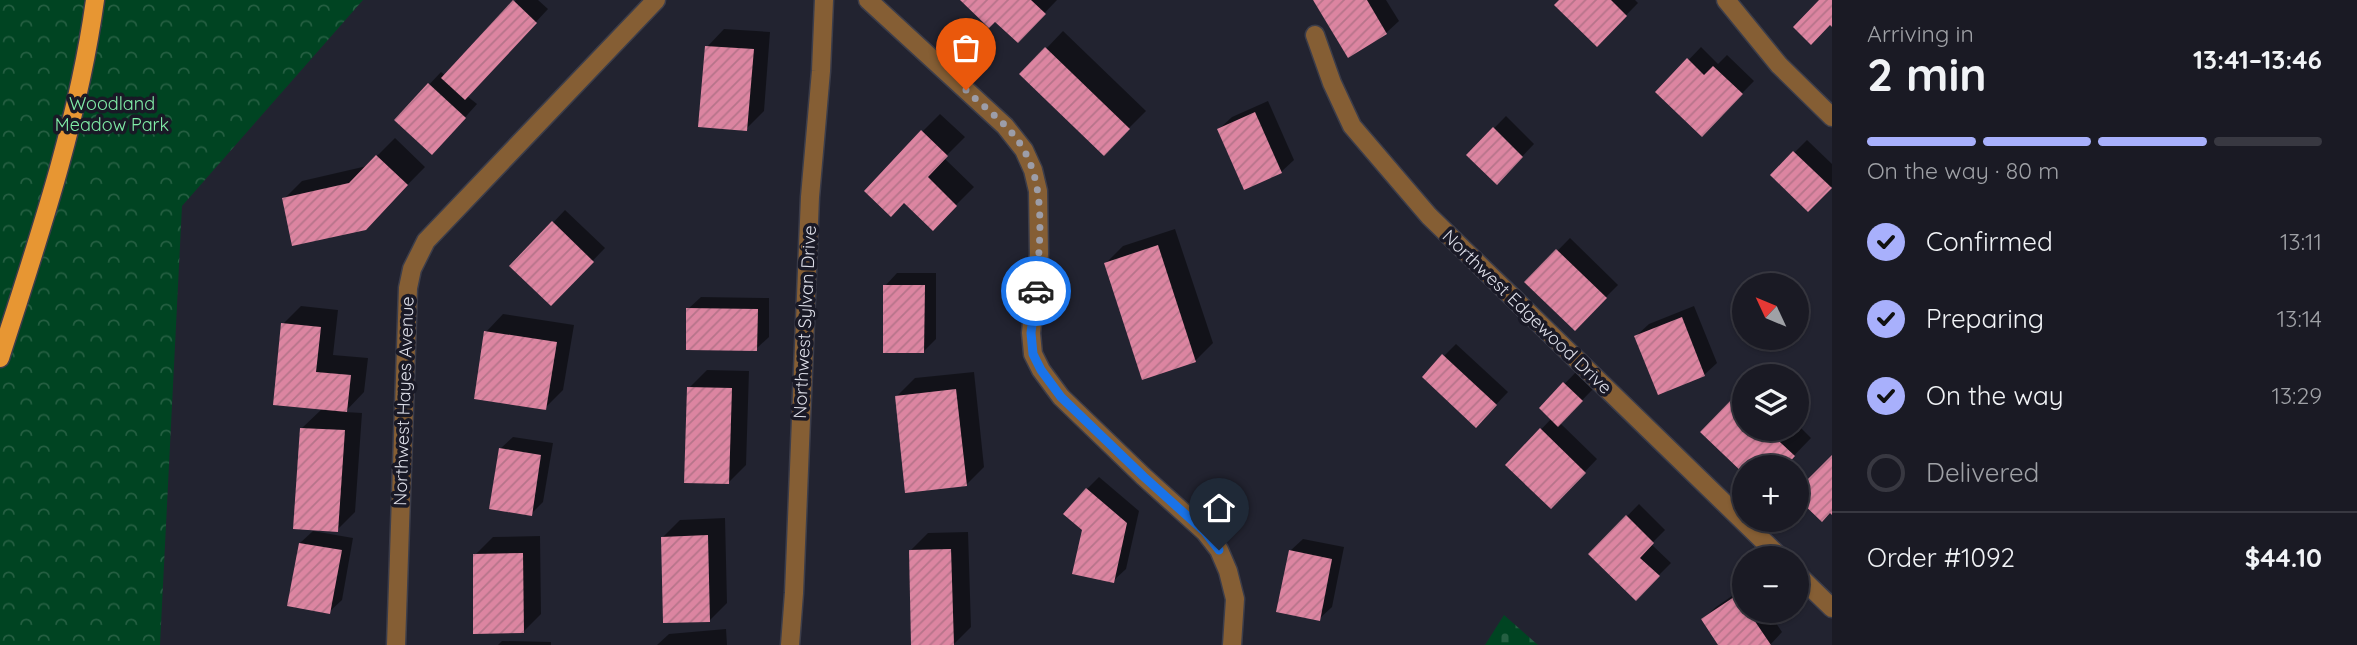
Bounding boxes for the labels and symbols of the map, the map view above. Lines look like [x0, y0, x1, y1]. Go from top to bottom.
pin [936, 18, 996, 90]
park label: Woodland Meadow Park [55, 92, 169, 136]
street label: Northwest Sylvan Drive [788, 225, 821, 419]
street label: Northwest Edgewood Drive [1438, 225, 1617, 399]
courier [1001, 256, 1071, 326]
north arrow [1732, 273, 1810, 350]
street label: Northwest Hayes Avenue [388, 296, 419, 506]
pin [1189, 478, 1249, 550]

